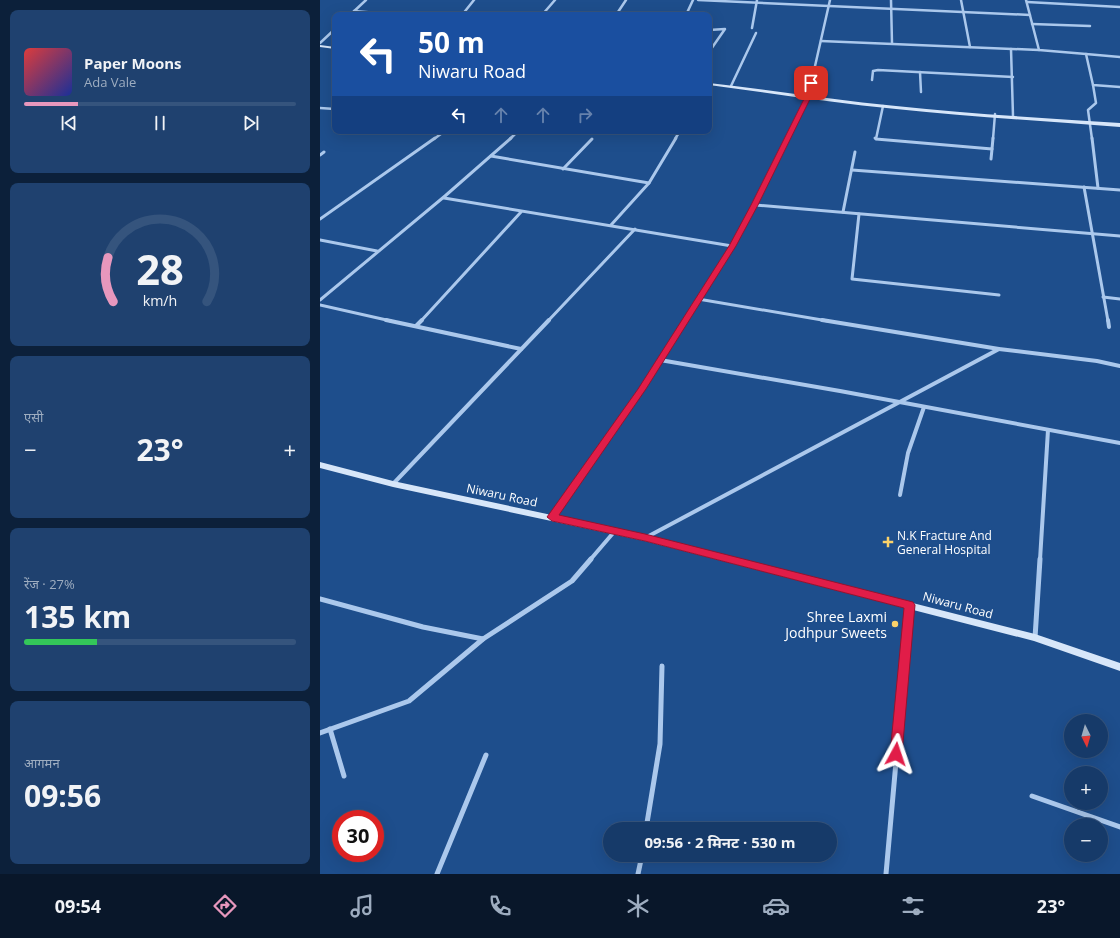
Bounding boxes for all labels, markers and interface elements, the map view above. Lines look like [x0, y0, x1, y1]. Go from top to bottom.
text: 50 m [418, 23, 485, 61]
icon: left [352, 28, 404, 80]
text: Paper Moons [84, 53, 182, 73]
text: Niwaru Road [418, 59, 526, 83]
pin [794, 66, 828, 100]
icon: arrive [800, 72, 822, 94]
text: Ada Vale [84, 73, 136, 91]
icon: left [448, 104, 470, 126]
icon: ahead [490, 104, 512, 126]
icon: ahead [532, 104, 554, 126]
icon: right [574, 104, 596, 126]
icon: previous [58, 112, 80, 134]
icon: pause [149, 112, 171, 134]
icon: next [240, 112, 262, 134]
text: 28 [136, 241, 184, 297]
text: km/h [143, 291, 177, 310]
text: एसी [24, 408, 43, 426]
text: 23° [136, 429, 184, 470]
text: − [24, 434, 37, 464]
text: + [283, 434, 296, 464]
street label: Niwaru Road [465, 479, 539, 511]
place label: N.K Fracture And General Hospital [897, 527, 992, 558]
marker: N.K Fracture And General Hospital [882, 536, 894, 548]
text: रेंज · 27% [24, 575, 75, 593]
street label: Niwaru Road [921, 587, 995, 623]
text: 135 km [24, 596, 131, 637]
place label: Shree Laxmi Jodhpur Sweets [783, 607, 887, 642]
marker: Shree Laxmi Jodhpur Sweets [890, 619, 900, 629]
north arrow [1064, 714, 1108, 758]
map controls [1064, 714, 1108, 862]
position arrow [875, 733, 917, 775]
text: आगमन [24, 754, 60, 772]
button: + [1064, 766, 1108, 810]
text: 09:56 [24, 775, 101, 816]
speed limit sign: 30 [332, 810, 384, 862]
button: − [1064, 818, 1108, 862]
text: 09:56 · 2 मिनट · 530 m [644, 832, 796, 852]
icon: directions [211, 892, 239, 920]
icon: music [348, 892, 376, 920]
icon: phone [486, 892, 514, 920]
icon: climate [624, 892, 652, 920]
icon: car [762, 892, 790, 920]
icon: filters [899, 892, 927, 920]
text: 09:54 [55, 894, 101, 918]
text: 23° [1037, 894, 1065, 918]

